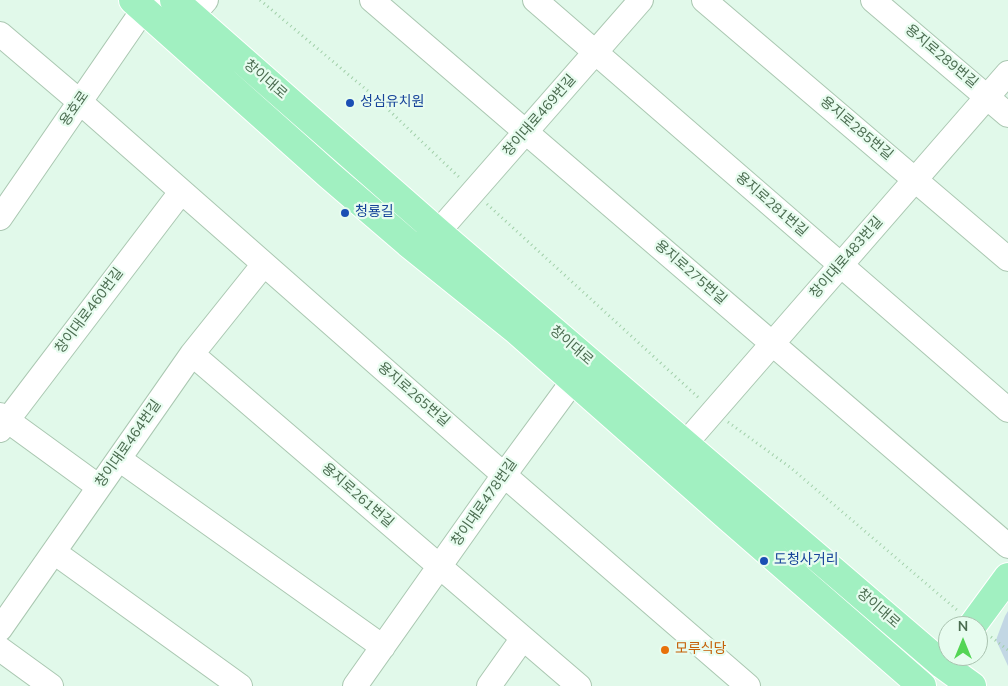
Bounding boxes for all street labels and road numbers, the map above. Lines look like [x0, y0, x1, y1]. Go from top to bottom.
street label: 용지로289번길 [901, 22, 981, 92]
street label: 창이대로 [240, 57, 290, 103]
street label: 창이대로469번길 [500, 72, 580, 160]
street label: 용호로 [57, 88, 93, 130]
street label: 용지로285번길 [816, 94, 896, 164]
street label: 용지로281번길 [732, 169, 810, 241]
street label: 창이대로483번길 [807, 214, 887, 302]
street label: 용지로275번길 [651, 237, 729, 309]
street label: 창이대로460번길 [52, 265, 128, 357]
street label: 창이대로 [546, 323, 596, 369]
street label: 용지로265번길 [374, 359, 452, 431]
street label: 창이대로464번길 [93, 397, 165, 491]
street label: 창이대로478번길 [449, 456, 521, 550]
street label: 용지로261번길 [318, 460, 396, 532]
street label: 창이대로 [853, 586, 903, 632]

